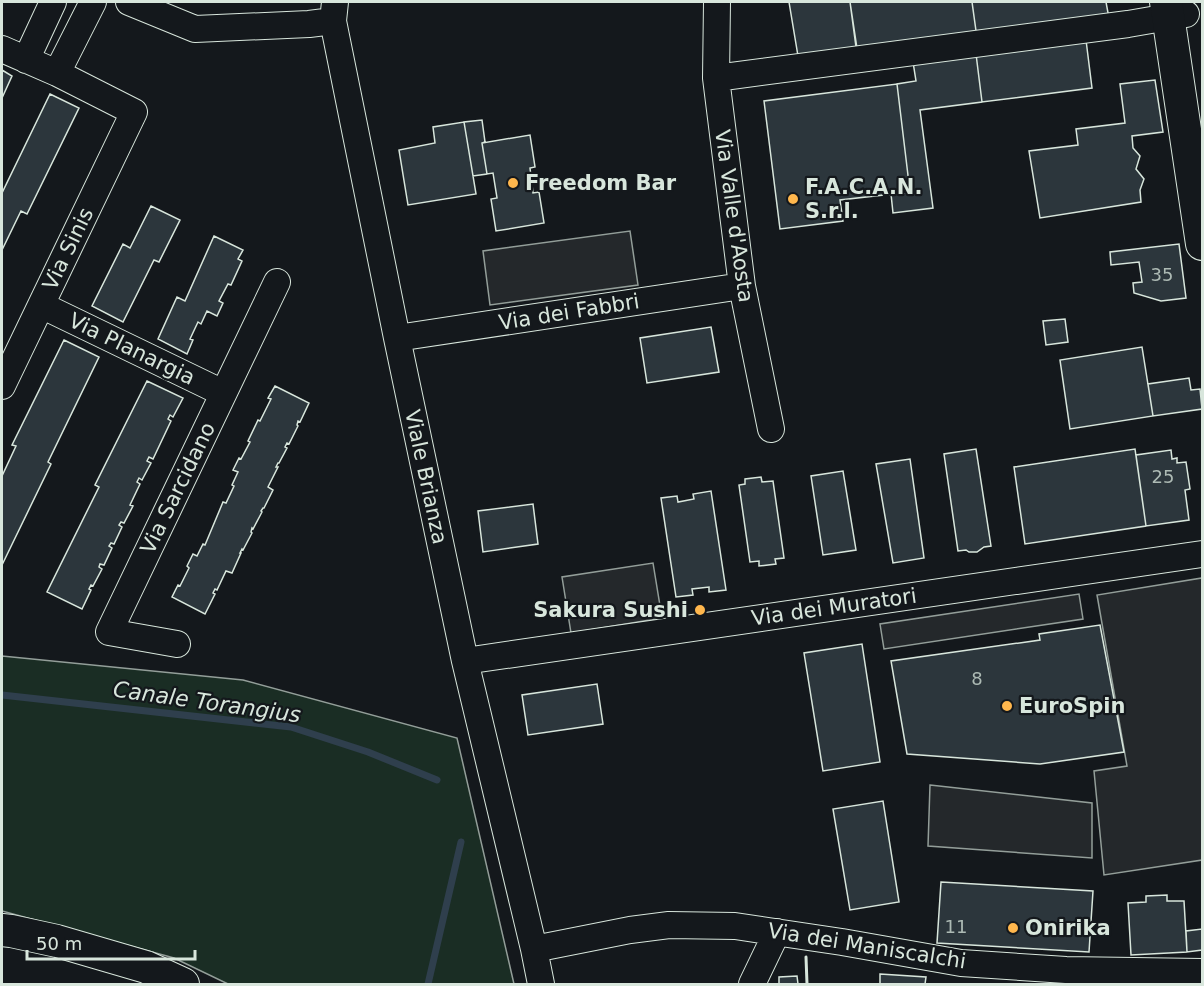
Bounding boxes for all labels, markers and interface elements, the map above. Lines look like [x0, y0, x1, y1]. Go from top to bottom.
street label: Via Valle d'Aosta [710, 128, 758, 304]
place label: Freedom Bar [525, 171, 677, 195]
place label: F.A.C.A.N. S.r.l. [805, 175, 922, 223]
marker: Freedom Bar [506, 176, 520, 190]
marker: F.A.C.A.N. S.r.l. [786, 192, 800, 206]
street label: Via Sinis [38, 204, 98, 294]
house number: 35 [1151, 264, 1173, 285]
street label: Via dei Fabbri [497, 289, 641, 335]
street label: Via Planargia [65, 308, 199, 390]
street label: Viale Brianza [400, 408, 452, 546]
street label: Via Sarcidano [136, 418, 220, 558]
house number: 25 [1152, 466, 1174, 487]
street label: Via dei Muratori [750, 584, 918, 630]
place label: Sakura Sushi [533, 598, 688, 622]
marker: Sakura Sushi [693, 603, 707, 617]
house number: 8 [971, 668, 983, 689]
water label: Canale Torangius [112, 676, 302, 728]
place label: EuroSpin [1019, 694, 1125, 718]
marker: EuroSpin [1000, 699, 1014, 713]
house number: 11 [945, 916, 967, 937]
place label: Onirika [1025, 916, 1111, 940]
street label: Via dei Maniscalchi [766, 918, 968, 974]
marker: Onirika [1006, 921, 1020, 935]
scale bar [27, 923, 195, 961]
text: 50 m [36, 933, 82, 954]

